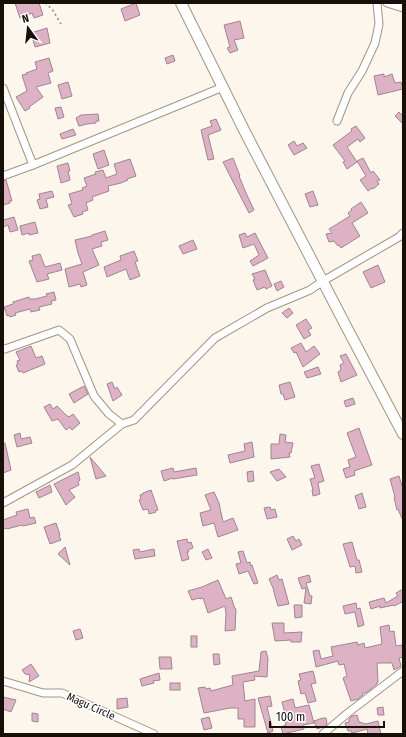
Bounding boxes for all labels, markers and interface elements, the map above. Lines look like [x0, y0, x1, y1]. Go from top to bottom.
north arrow [8, 8, 48, 48]
text: N [21, 12, 30, 26]
street label: Magu Circle [65, 690, 117, 723]
scale bar [270, 703, 384, 729]
text: 100 m [276, 710, 305, 724]

